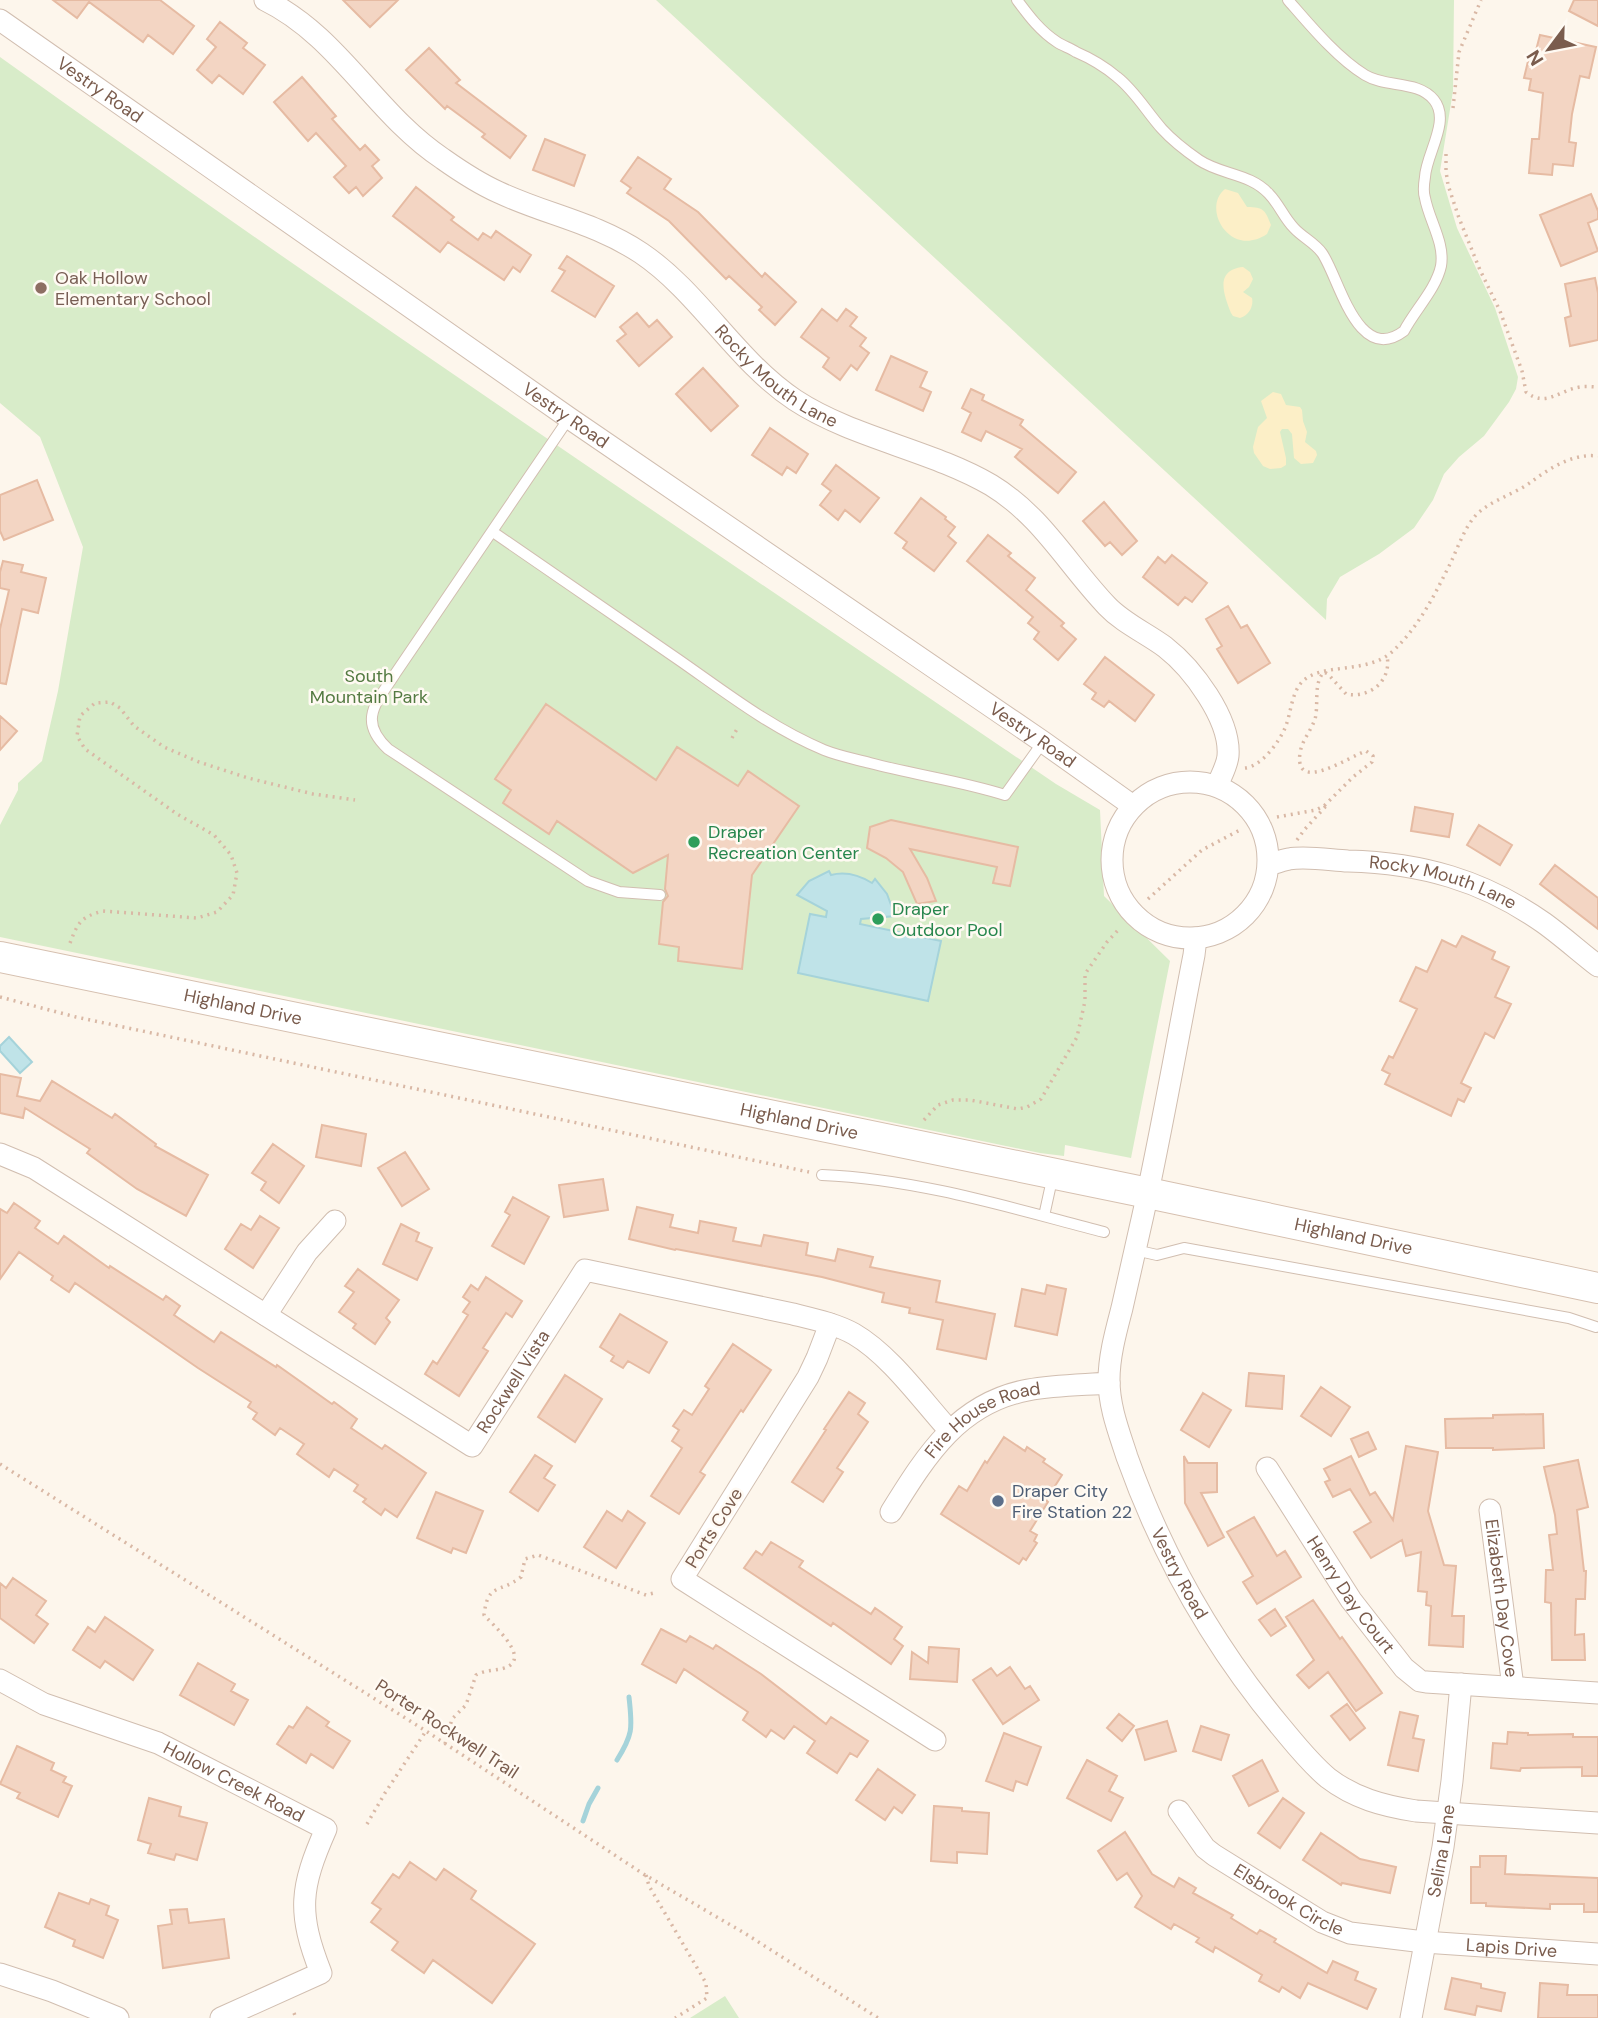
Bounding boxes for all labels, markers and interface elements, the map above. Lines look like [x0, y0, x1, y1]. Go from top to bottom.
north arrow [1514, 14, 1584, 84]
text: N [1521, 45, 1549, 70]
street label: Vestry Road [52, 51, 148, 128]
place label: Oak Hollow Elementary School [55, 266, 211, 311]
marker: Oak Hollow Elementary School [33, 280, 49, 296]
street label: Rocky Mouth Lane [709, 319, 842, 433]
street label: Vestry Road [517, 377, 614, 454]
park label: South Mountain Park [310, 664, 428, 709]
street label: Vestry Road [985, 697, 1081, 774]
place label: Draper Recreation Center [708, 820, 859, 865]
marker: Draper Recreation Center [686, 834, 702, 850]
street label: Rocky Mouth Lane [1368, 850, 1521, 915]
place label: Draper Outdoor Pool [892, 897, 1002, 942]
marker: Draper Outdoor Pool [870, 911, 886, 927]
street label: Highland Drive [182, 983, 304, 1031]
street label: Highland Drive [738, 1097, 860, 1145]
street label: Highland Drive [1292, 1212, 1415, 1261]
street label: Rockwell Vista [471, 1325, 555, 1438]
street label: Fire House Road [919, 1376, 1042, 1463]
place label: Draper City Fire Station 22 [1012, 1479, 1132, 1524]
street label: Ports Cove [680, 1483, 748, 1573]
marker: Draper City Fire Station 22 [990, 1493, 1006, 1509]
street label: Elizabeth Day Cove [1479, 1518, 1524, 1679]
street label: Vestry Road [1145, 1524, 1213, 1624]
street label: Henry Day Court [1301, 1531, 1400, 1659]
street label: Porter Rockwell Trail [371, 1674, 523, 1784]
street label: Hollow Creek Road [159, 1736, 309, 1828]
street label: Selina Lane [1422, 1803, 1461, 1899]
street label: Elsbrook Circle [1229, 1858, 1347, 1941]
street label: Lapis Drive [1465, 1933, 1558, 1963]

